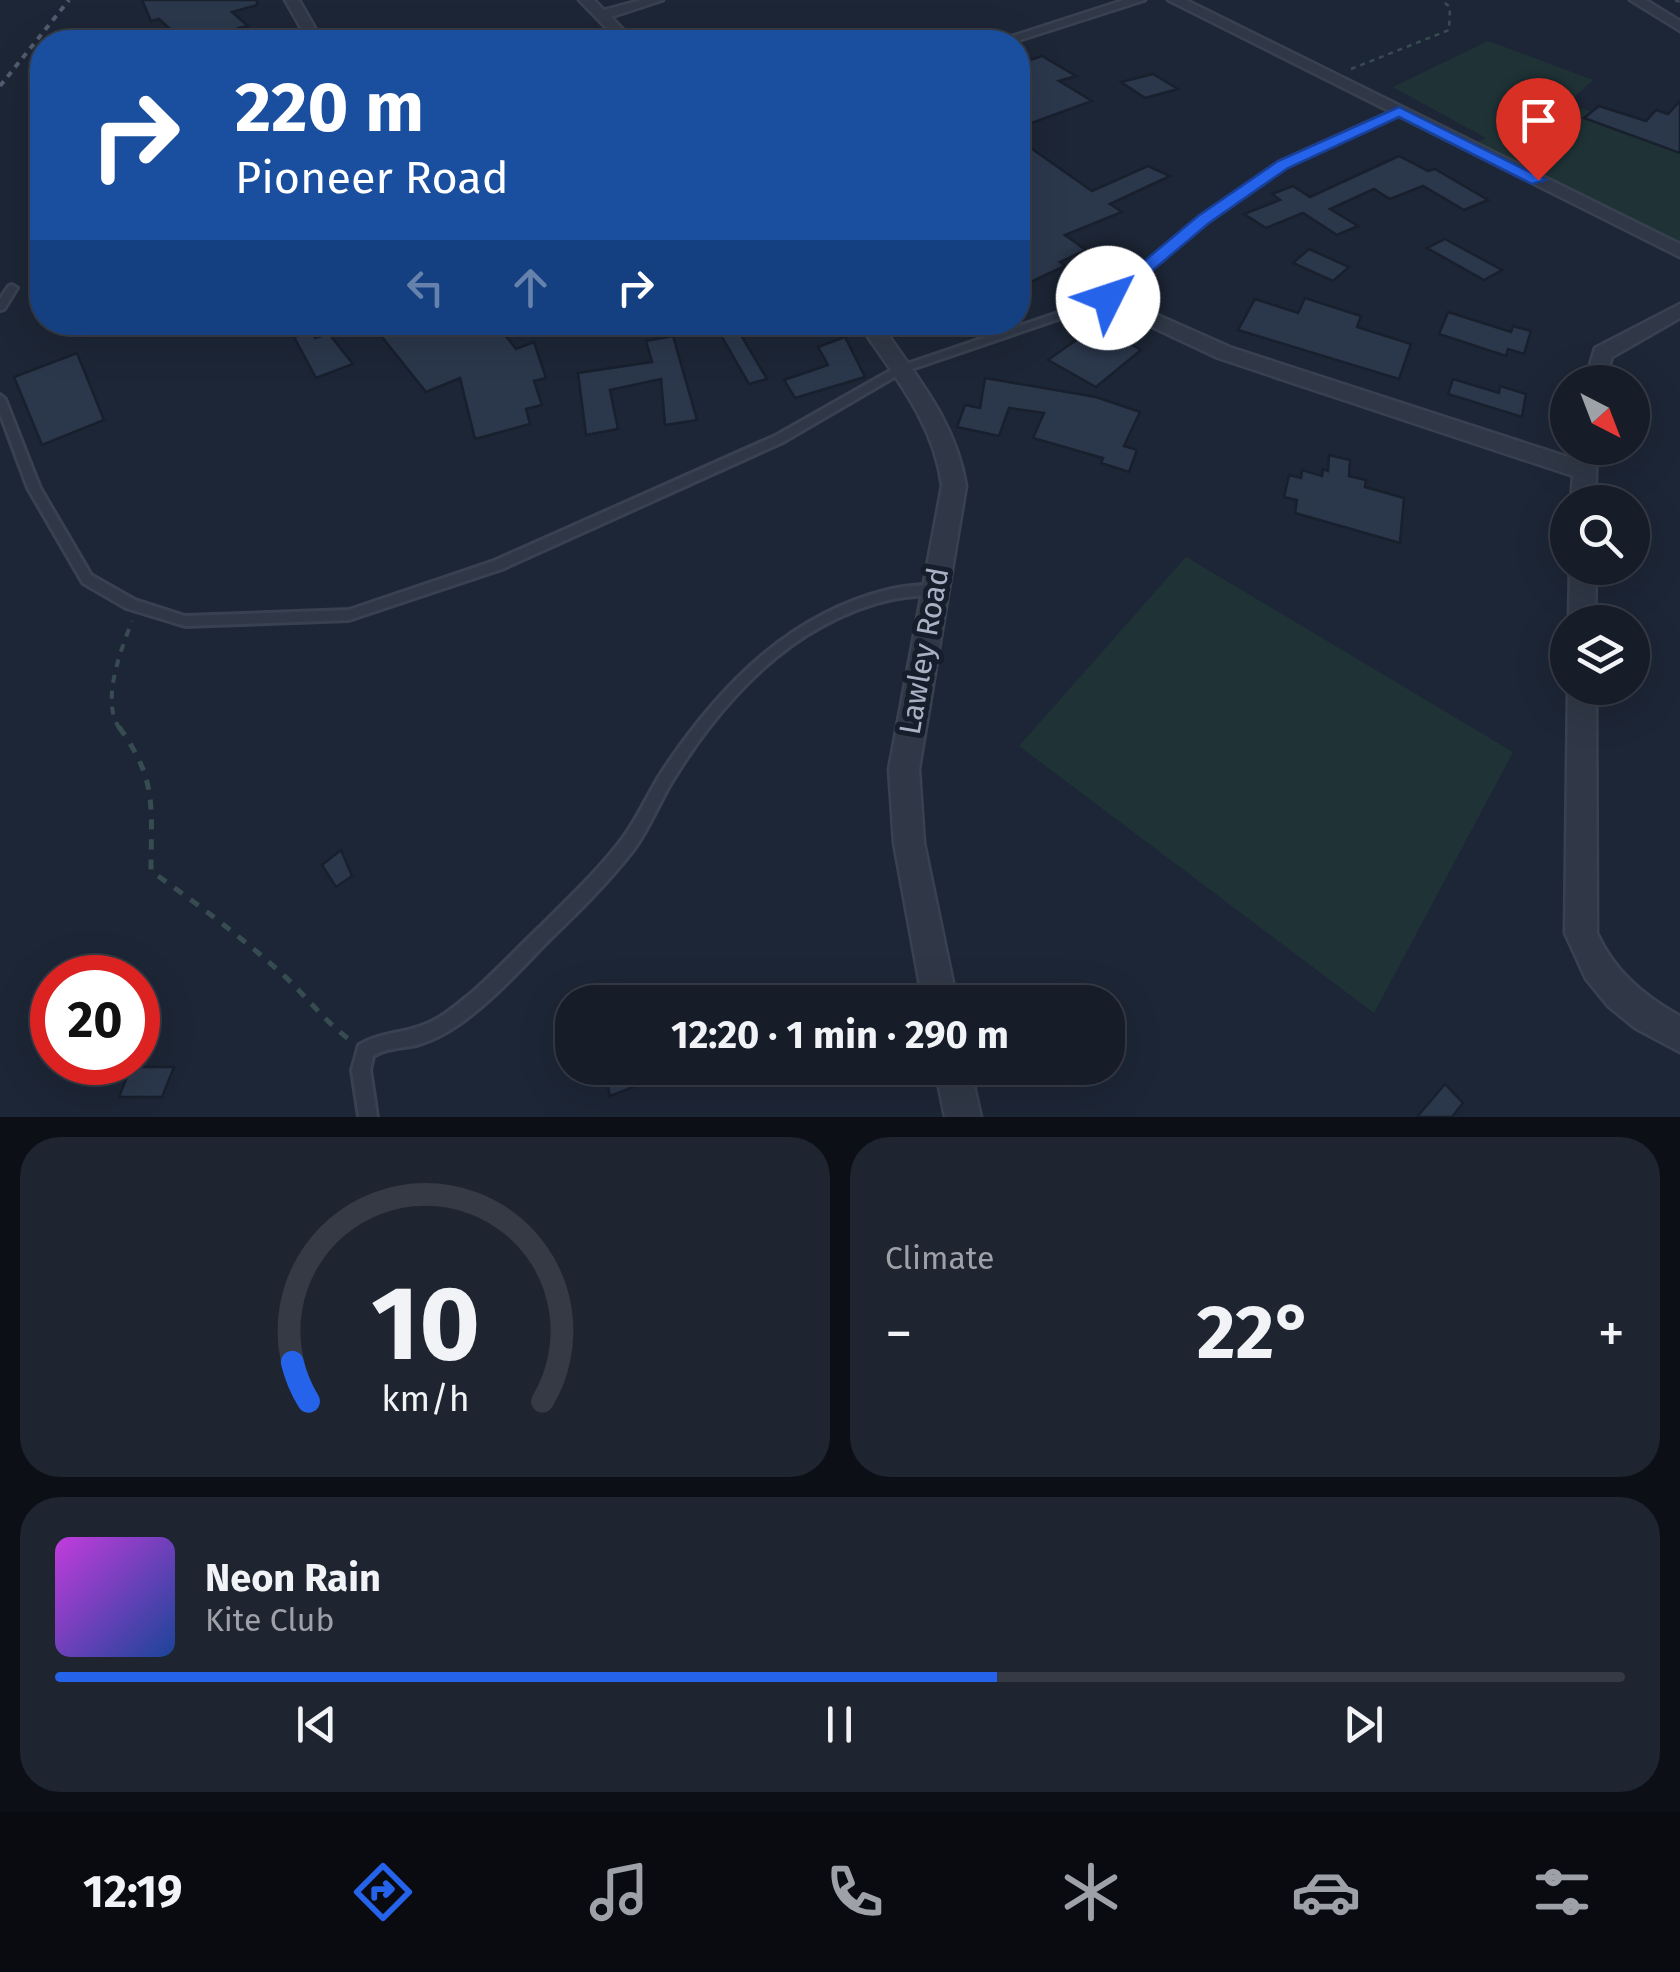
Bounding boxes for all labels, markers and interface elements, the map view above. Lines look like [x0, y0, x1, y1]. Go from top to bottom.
text: 220 m [235, 66, 424, 150]
icon: right [70, 70, 200, 200]
pin [1496, 78, 1581, 181]
icon: arrive [1511, 93, 1566, 148]
text: Pioneer Road [235, 151, 509, 205]
position arrow [1056, 246, 1160, 350]
icon: left [398, 260, 453, 315]
icon: ahead [503, 260, 558, 315]
icon: right [608, 260, 663, 315]
north arrow [1550, 365, 1650, 465]
map controls [1550, 365, 1650, 705]
button: search [1550, 485, 1650, 585]
street label: Lawley Road [892, 565, 956, 737]
button: layers [1550, 605, 1650, 705]
speed limit sign: 20 [30, 955, 160, 1085]
text: 12:20 · 1 min · 290 m [671, 1012, 1009, 1058]
text: Climate [885, 1239, 994, 1277]
text: 10 [370, 1262, 480, 1387]
text: 22° [1197, 1288, 1313, 1378]
text: − [885, 1301, 913, 1367]
text: + [1598, 1301, 1625, 1367]
text: km/h [381, 1378, 469, 1420]
text: Neon Rain [205, 1555, 381, 1601]
text: Kite Club [205, 1601, 334, 1639]
icon: previous [289, 1697, 344, 1752]
icon: pause [812, 1697, 867, 1752]
icon: next [1336, 1697, 1391, 1752]
icon: directions [348, 1857, 418, 1927]
icon: music [584, 1857, 654, 1927]
icon: phone [820, 1857, 890, 1927]
icon: climate [1056, 1857, 1126, 1927]
icon: car [1291, 1857, 1361, 1927]
icon: filters [1527, 1857, 1597, 1927]
text: 12:19 [83, 1865, 182, 1919]

